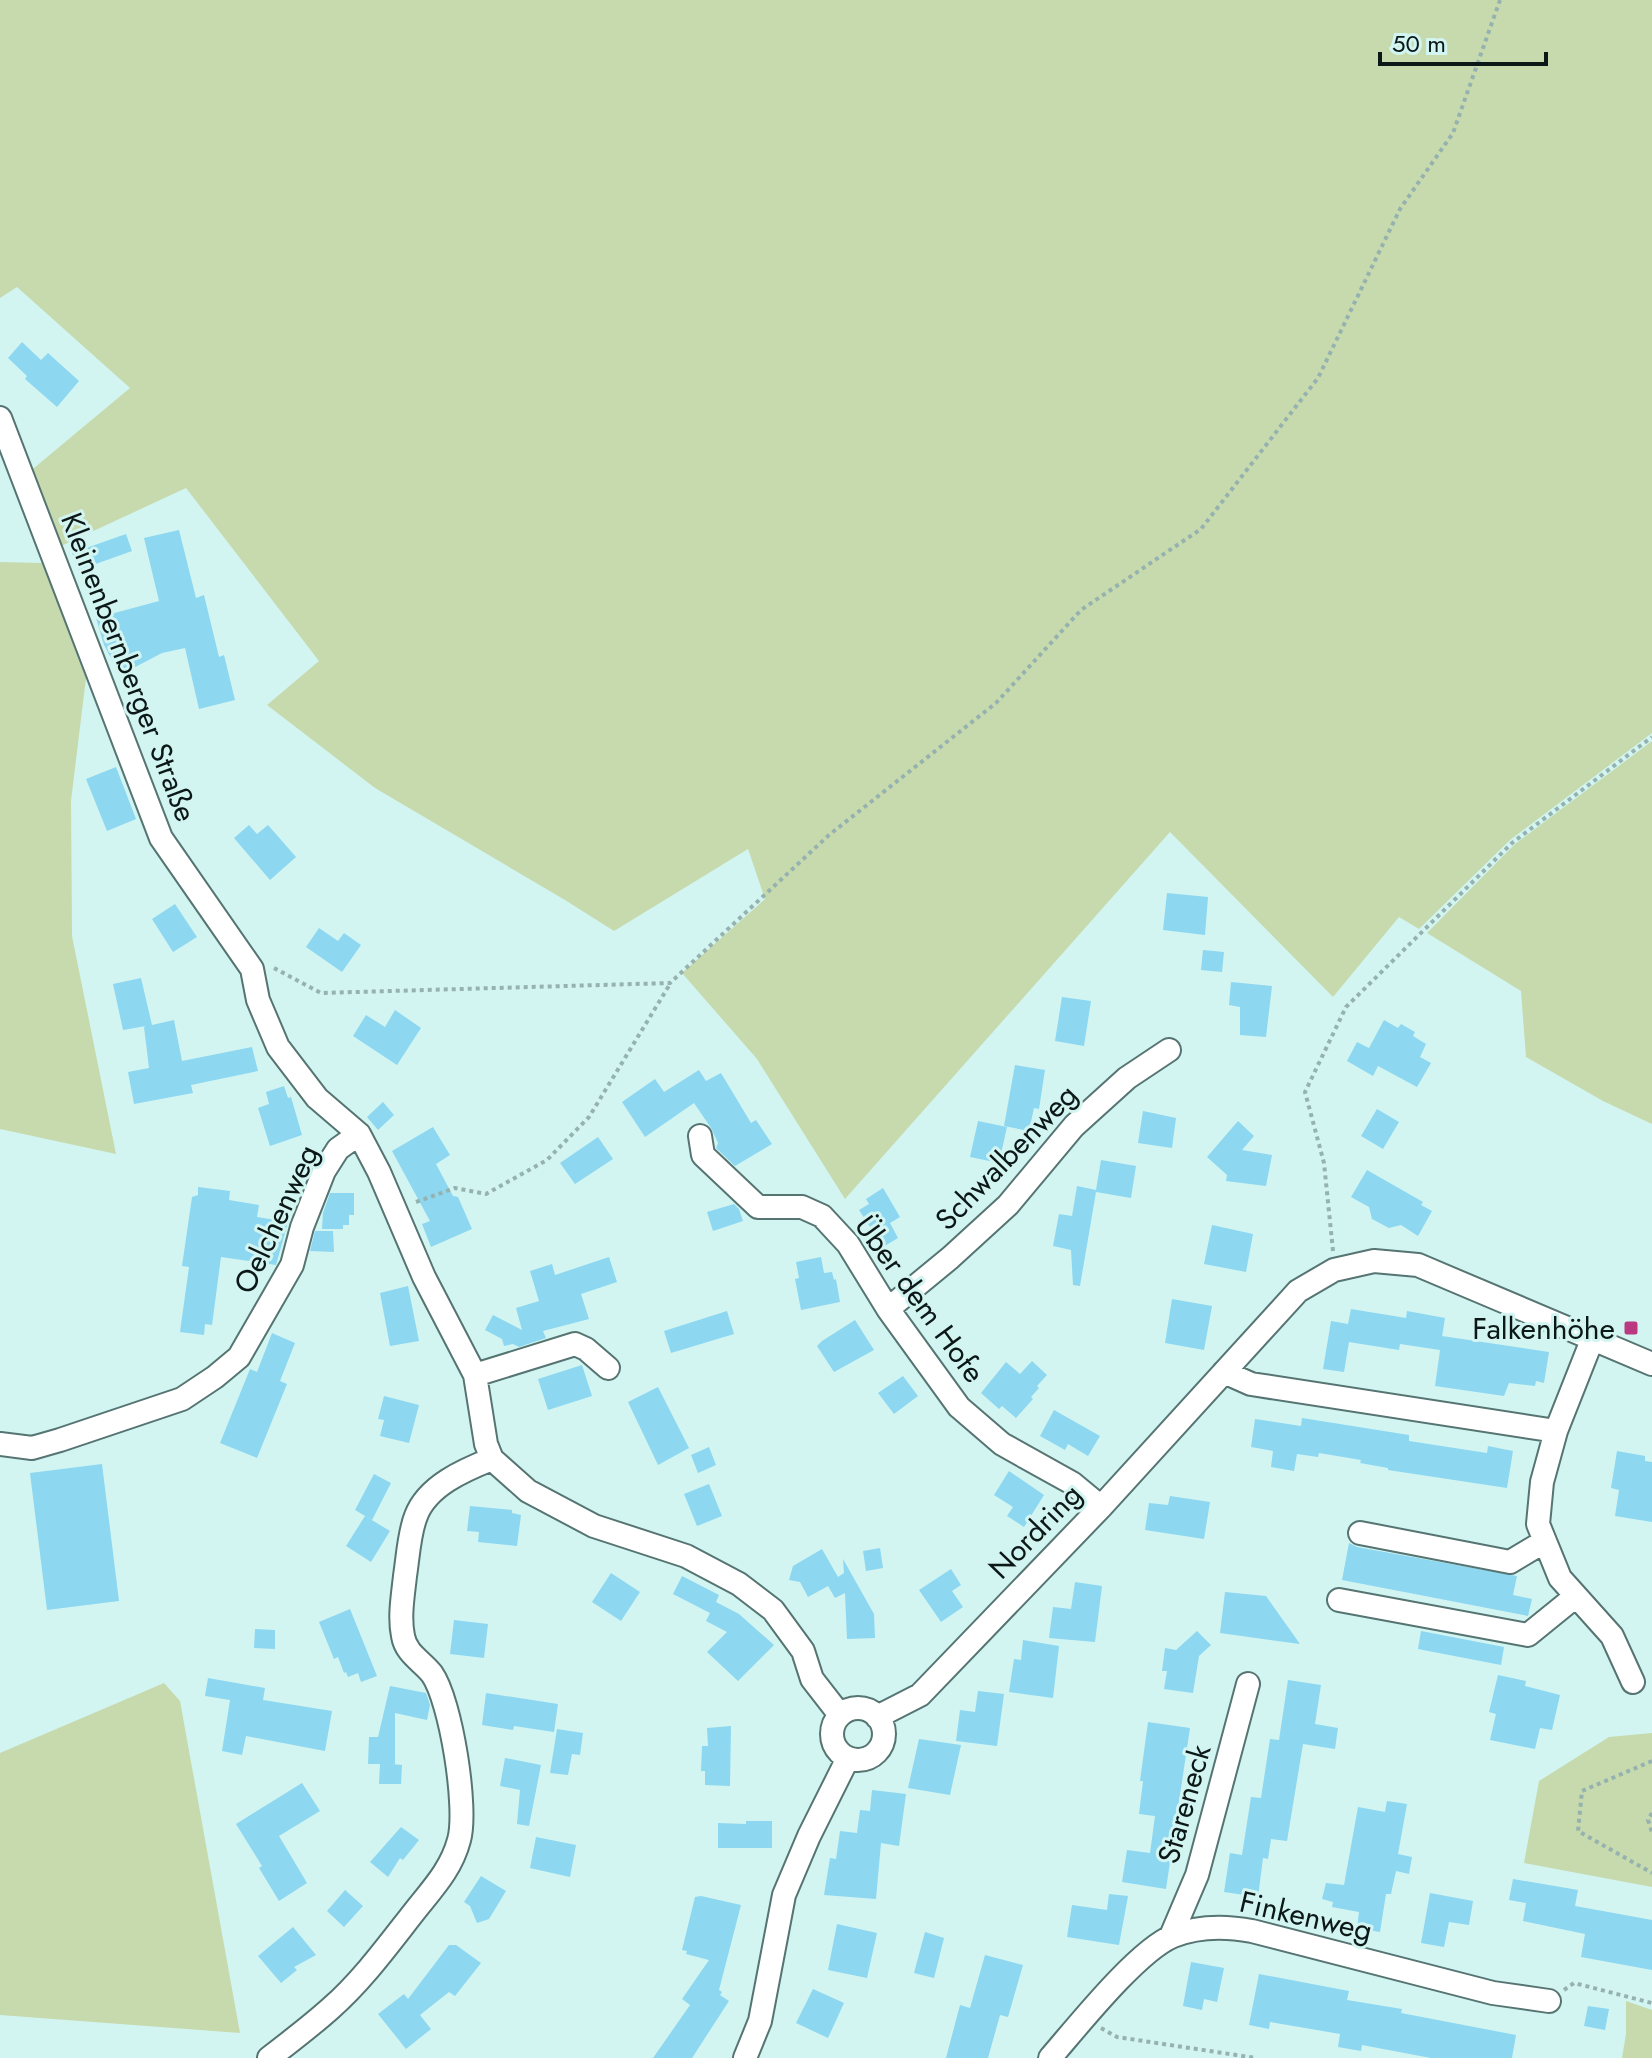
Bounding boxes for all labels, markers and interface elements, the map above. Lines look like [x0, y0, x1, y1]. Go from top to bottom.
scale bar [1380, 16, 1546, 66]
text: 50 m [1392, 26, 1446, 61]
street label: Kleinenbernberger Straße [50, 506, 208, 828]
street label: Schwalbenweg [925, 1074, 1087, 1240]
street label: Oelchenweg [223, 1138, 329, 1300]
street label: Über dem Hofe [845, 1206, 995, 1392]
place label: Falkenhöhe [1472, 1307, 1615, 1350]
marker: Falkenhöhe [1622, 1319, 1640, 1337]
street label: Nordring [979, 1474, 1091, 1588]
street label: Stareneck [1147, 1739, 1222, 1869]
street label: Finkenweg [1235, 1880, 1377, 1952]

